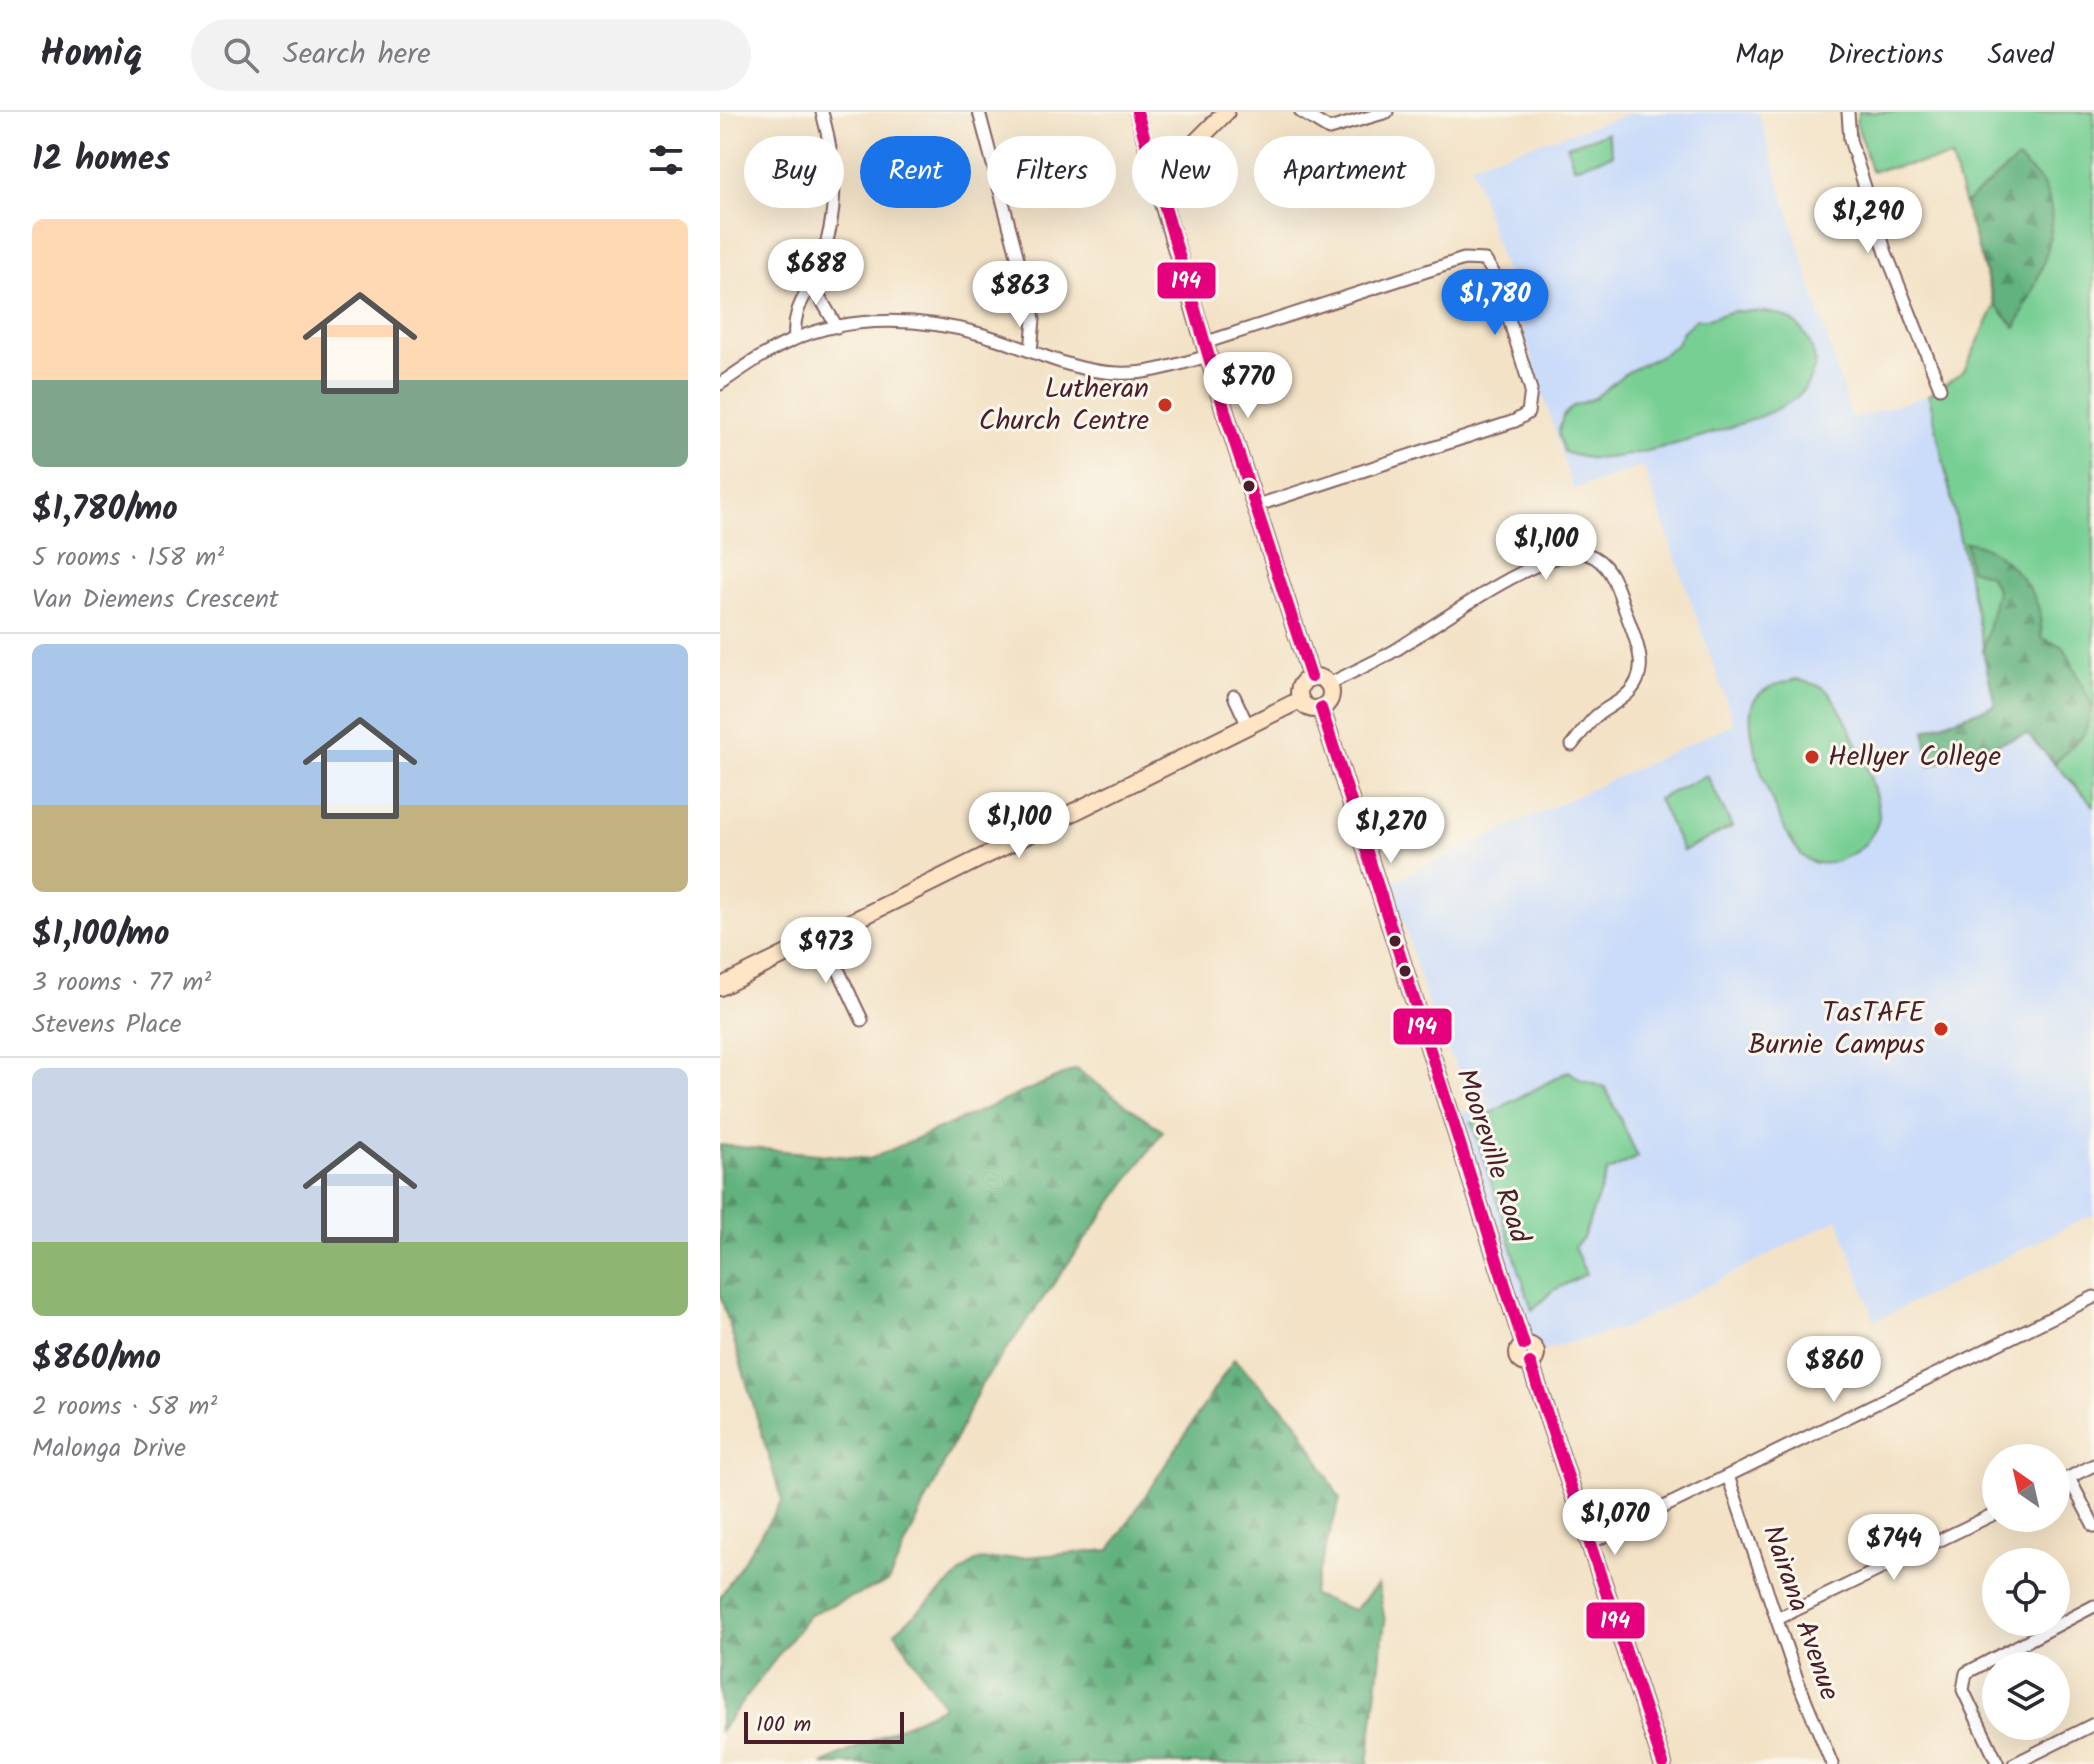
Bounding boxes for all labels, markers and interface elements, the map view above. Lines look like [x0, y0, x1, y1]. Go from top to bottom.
search box [191, 19, 751, 91]
text: Homiq [40, 25, 143, 85]
text: Search here [283, 31, 431, 79]
icon: search [219, 33, 263, 77]
text: Map [1735, 33, 1784, 78]
text: Directions [1828, 33, 1944, 78]
text: Saved [1988, 33, 2054, 78]
text: 12 homes [32, 133, 170, 187]
chip: Buy [744, 136, 844, 208]
chip: Rent [860, 136, 971, 208]
chip: Filters [987, 136, 1116, 208]
chip: New [1132, 136, 1238, 208]
chip: Apartment [1254, 136, 1435, 208]
icon: filters [644, 138, 688, 182]
pin: $1,290 [1803, 187, 1933, 255]
text: $1,290 [1832, 192, 1904, 234]
pin: $688 [769, 239, 863, 307]
text: $688 [786, 244, 846, 286]
pin: $863 [973, 261, 1067, 329]
line badge: 194 [1156, 261, 1217, 300]
text: 194 [1171, 265, 1201, 300]
text: $863 [990, 266, 1050, 308]
pin: $1,780 [1430, 269, 1560, 337]
icon: home [288, 271, 432, 415]
text: $1,780 [1459, 274, 1531, 316]
pin: $770 [1201, 352, 1295, 420]
text: $770 [1221, 357, 1275, 399]
place label: Lutheran Church Centre [979, 367, 1149, 444]
marker: Lutheran Church Centre [1156, 396, 1174, 414]
unlabelled marker [1241, 478, 1257, 494]
text: $1,780/mo [32, 483, 178, 537]
pin: $1,100 [1481, 514, 1611, 582]
text: $1,100 [1514, 519, 1578, 561]
text: 5 rooms · 158 m² [32, 537, 224, 579]
text: Van Diemens Crescent [32, 579, 279, 621]
icon: home [288, 696, 432, 840]
place label: Hellyer College [1828, 735, 2001, 780]
marker: Hellyer College [1803, 748, 1821, 766]
pin: $1,100 [954, 792, 1084, 860]
text: $1,100 [987, 797, 1051, 839]
pin: $1,270 [1326, 797, 1456, 865]
text: $1,270 [1356, 802, 1426, 844]
text: $1,100/mo [32, 908, 169, 962]
pin: $973 [779, 917, 873, 985]
text: $973 [798, 922, 854, 964]
unlabelled marker [1387, 933, 1403, 949]
text: 3 rooms · 77 m² [32, 962, 211, 1004]
unlabelled marker [1397, 963, 1413, 979]
place label: TasTAFE Burnie Campus [1748, 991, 1926, 1068]
text: Stevens Place [32, 1004, 182, 1046]
line badge: 194 [1392, 1007, 1453, 1046]
text: 194 [1407, 1011, 1437, 1046]
marker: TasTAFE Burnie Campus [1932, 1020, 1950, 1038]
street label: Mooreville Road [1443, 1063, 1542, 1250]
icon: home [288, 1120, 432, 1264]
text: $860/mo [32, 1332, 161, 1386]
pin: $860 [1787, 1336, 1881, 1404]
text: $860 [1805, 1341, 1863, 1383]
text: 2 rooms · 58 m² [32, 1386, 217, 1428]
text: Malonga Drive [32, 1428, 186, 1470]
north arrow [1982, 1444, 2070, 1532]
map controls [1982, 1444, 2070, 1740]
pin: $1,070 [1550, 1489, 1680, 1557]
text: $1,070 [1580, 1494, 1650, 1536]
pin: $744 [1847, 1514, 1941, 1582]
street label: Nairana Avenue [1749, 1519, 1851, 1707]
text: $744 [1866, 1519, 1922, 1561]
button: locate [1982, 1548, 2070, 1636]
line badge: 194 [1585, 1601, 1646, 1640]
text: 194 [1600, 1605, 1630, 1640]
button: layers [1982, 1652, 2070, 1740]
scale bar [744, 1708, 904, 1744]
text: 100 m [756, 1708, 811, 1743]

